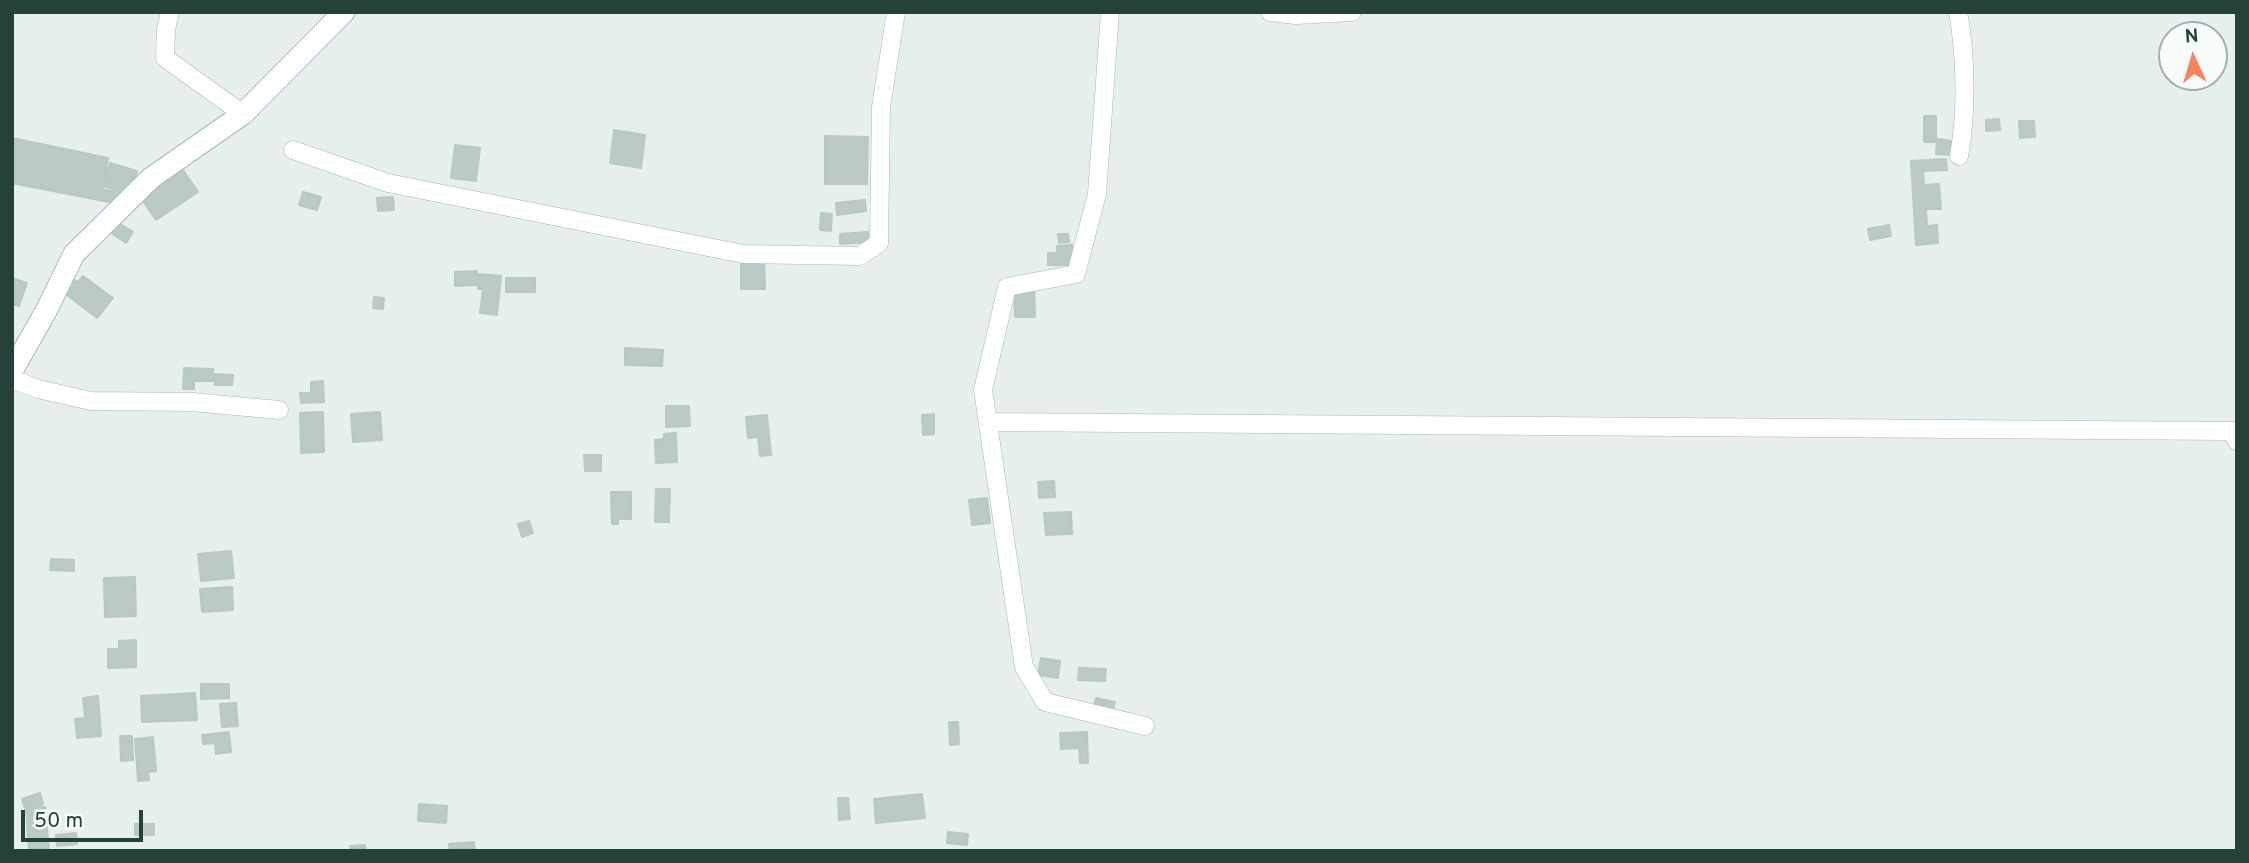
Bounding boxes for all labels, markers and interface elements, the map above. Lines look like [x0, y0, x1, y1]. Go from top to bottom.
north arrow [2158, 21, 2228, 91]
text: N [2184, 25, 2199, 49]
scale bar [24, 796, 147, 840]
text: 50 m [34, 808, 83, 835]

